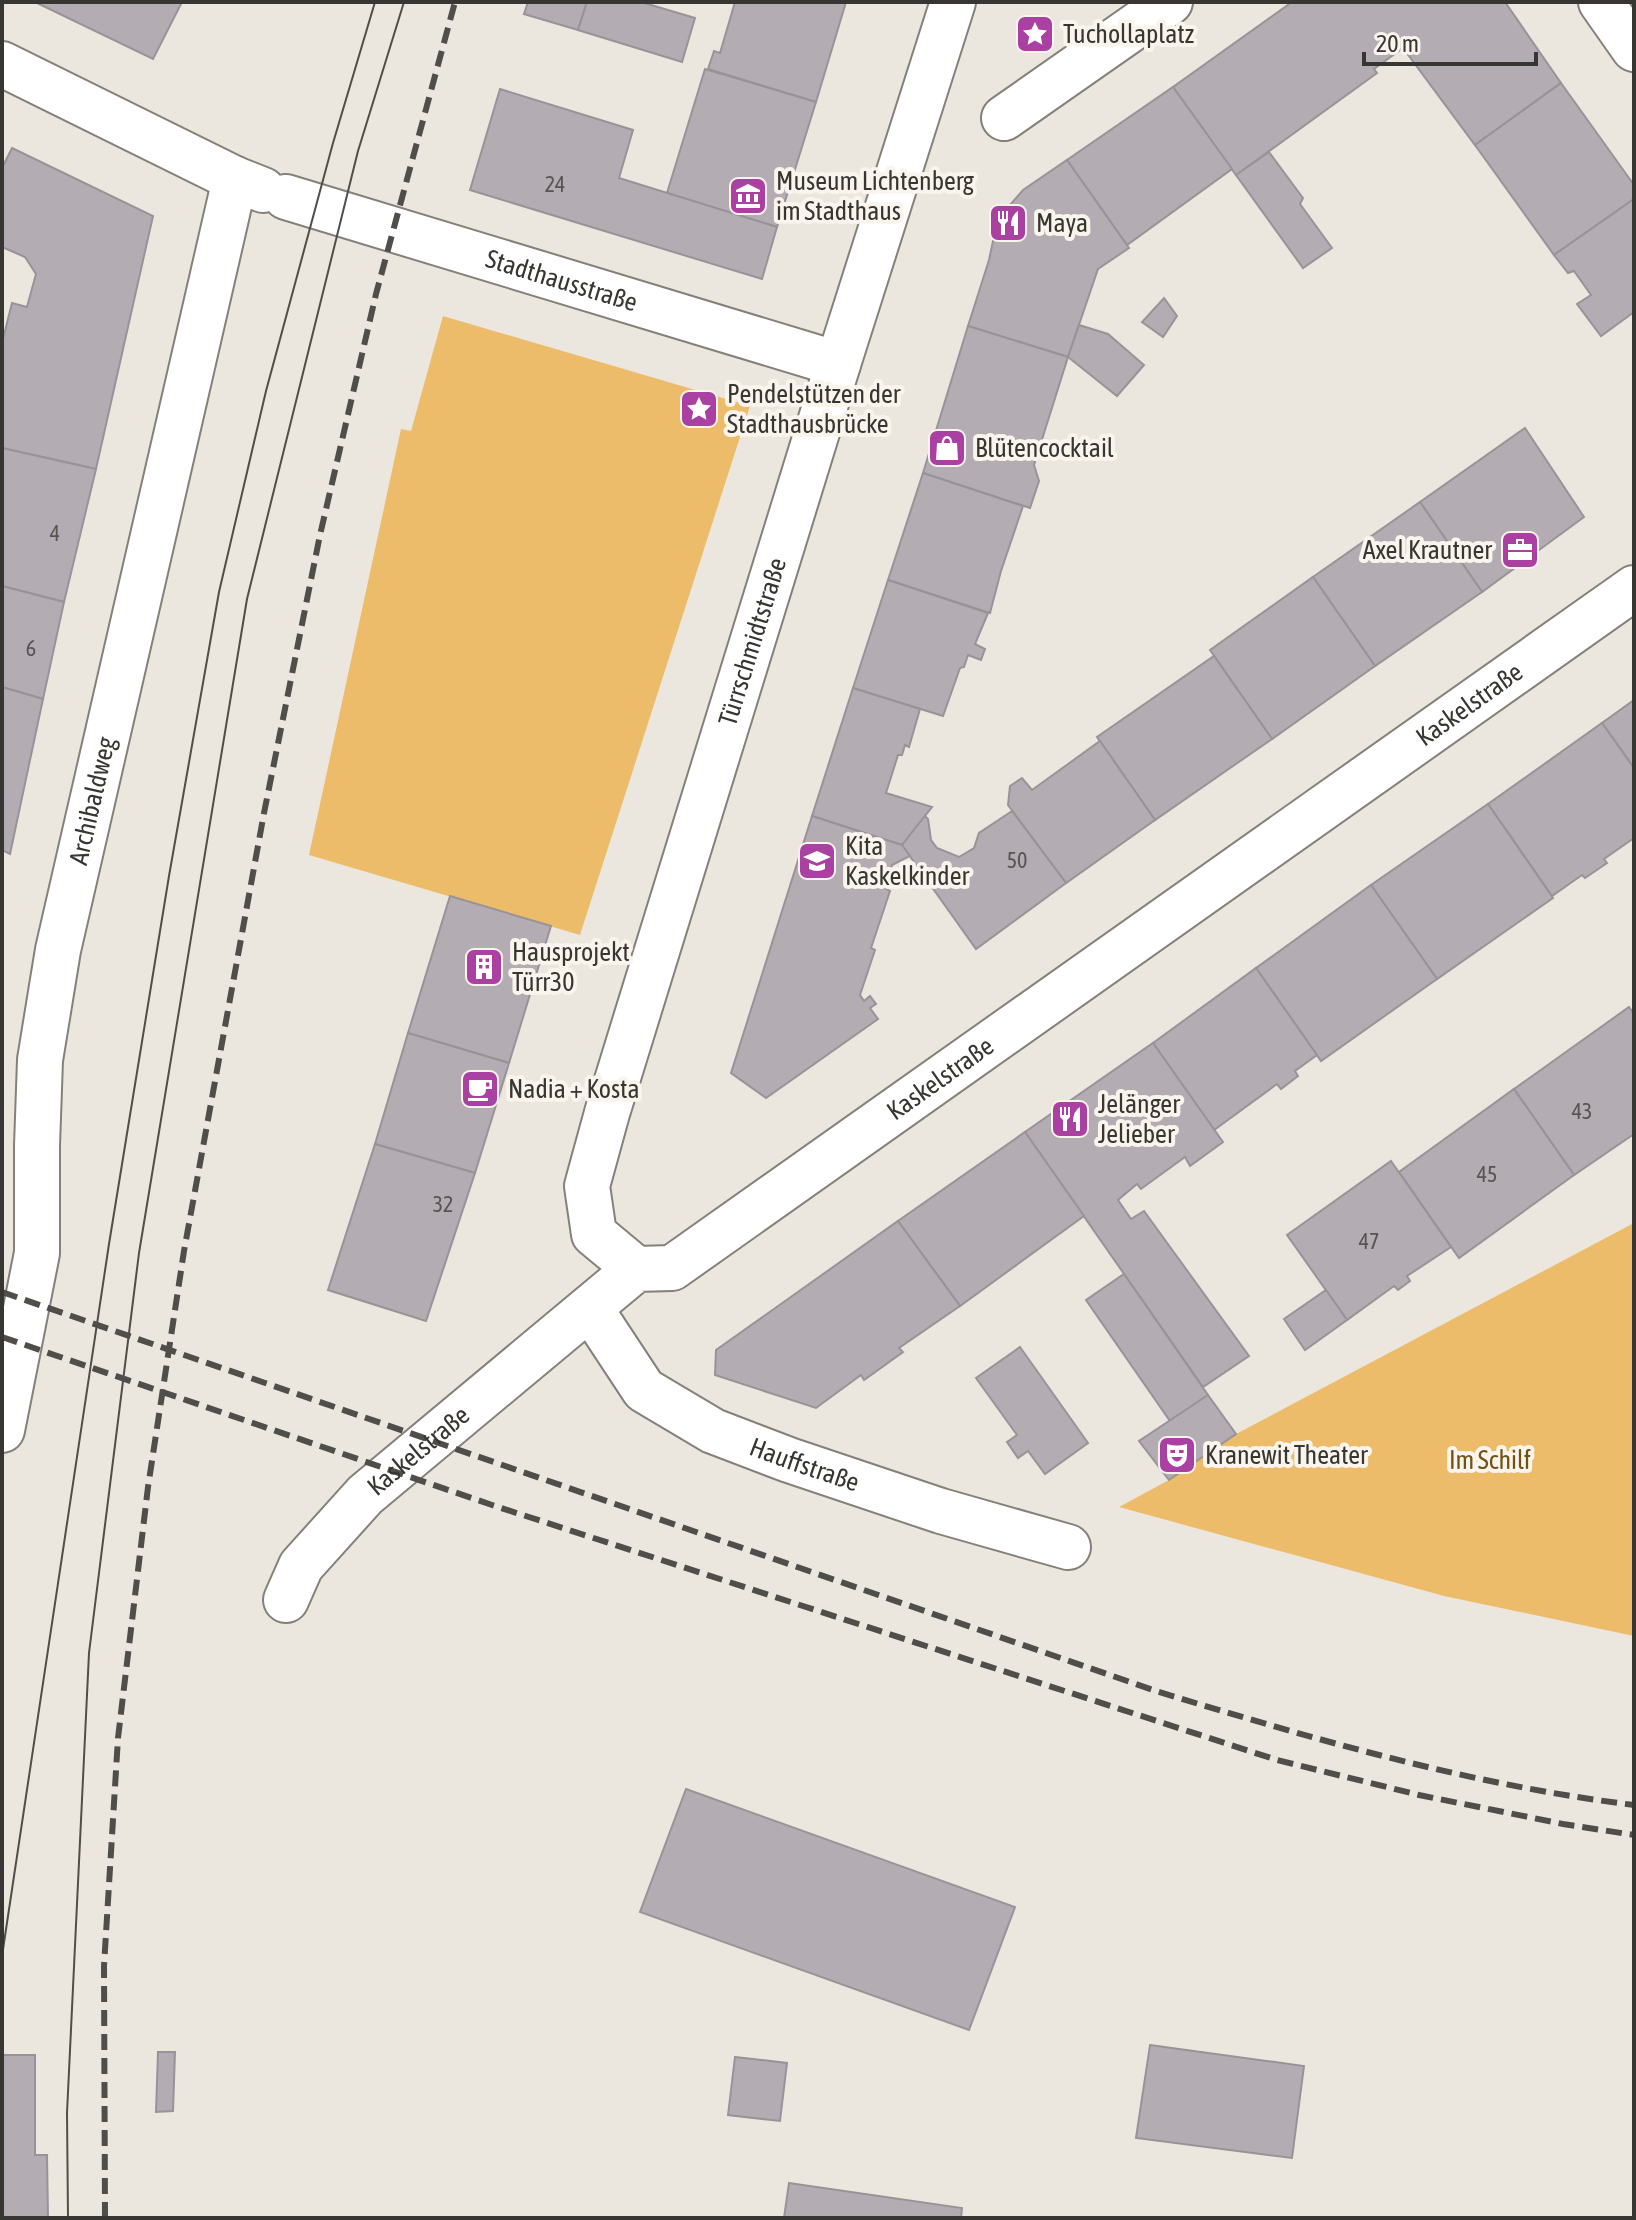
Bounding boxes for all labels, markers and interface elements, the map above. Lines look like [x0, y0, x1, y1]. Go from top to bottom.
place icon: Tuchollaplatz [1014, 13, 1056, 55]
scale bar [1364, 16, 1536, 66]
place label: Tuchollaplatz [1063, 19, 1194, 49]
text: 20 m [1376, 30, 1419, 57]
place label: Museum Lichtenberg im Stadthaus [776, 166, 975, 226]
house number: 24 [545, 171, 565, 197]
museum icon: Museum Lichtenberg im Stadthaus [727, 175, 769, 217]
restaurant icon: Maya [987, 202, 1029, 244]
place label: Maya [1036, 208, 1088, 238]
street label: Stadthausstraße [482, 243, 641, 317]
place label: Pendelstützen der Stadthausbrücke [727, 379, 901, 439]
place icon: Pendelstützen der Stadthausbrücke [678, 388, 720, 430]
shop icon: Blütencocktail [926, 427, 968, 469]
place label: Blütencocktail [975, 433, 1114, 463]
house number: 4 [50, 520, 60, 546]
office icon: Axel Krautner [1499, 529, 1541, 571]
place label: Axel Krautner [1363, 535, 1492, 565]
street label: Türrschmidtstraße [712, 554, 792, 729]
house number: 6 [26, 635, 36, 661]
street label: Kaskelstraße [1410, 657, 1528, 752]
street label: Archibaldweg [63, 733, 122, 868]
place label: Kita Kaskelkinder [845, 831, 969, 891]
school or university icon: Kita Kaskelkinder [796, 840, 838, 882]
house number: 50 [1007, 847, 1027, 873]
place label: Hausprojekt Türr30 [512, 937, 630, 997]
building icon: Hausprojekt Türr30 [463, 946, 505, 988]
street label: Kaskelstraße [881, 1031, 999, 1126]
cafe icon: Nadia + Kosta [459, 1068, 501, 1110]
place label: Nadia + Kosta [508, 1074, 640, 1104]
place label: Jelänger Jelieber [1098, 1089, 1180, 1149]
restaurant icon: Jelänger Jelieber [1049, 1098, 1091, 1140]
house number: 43 [1572, 1098, 1592, 1124]
house number: 45 [1477, 1161, 1497, 1187]
house number: 32 [433, 1191, 453, 1217]
house number: 47 [1359, 1228, 1379, 1254]
street label: Kaskelstraße [361, 1400, 475, 1502]
street label: Hauffstraße [746, 1431, 863, 1497]
theatre icon: Kranewit Theater [1156, 1434, 1198, 1476]
place label: Kranewit Theater [1205, 1440, 1368, 1470]
park label: Im Schilf [1449, 1445, 1531, 1475]

